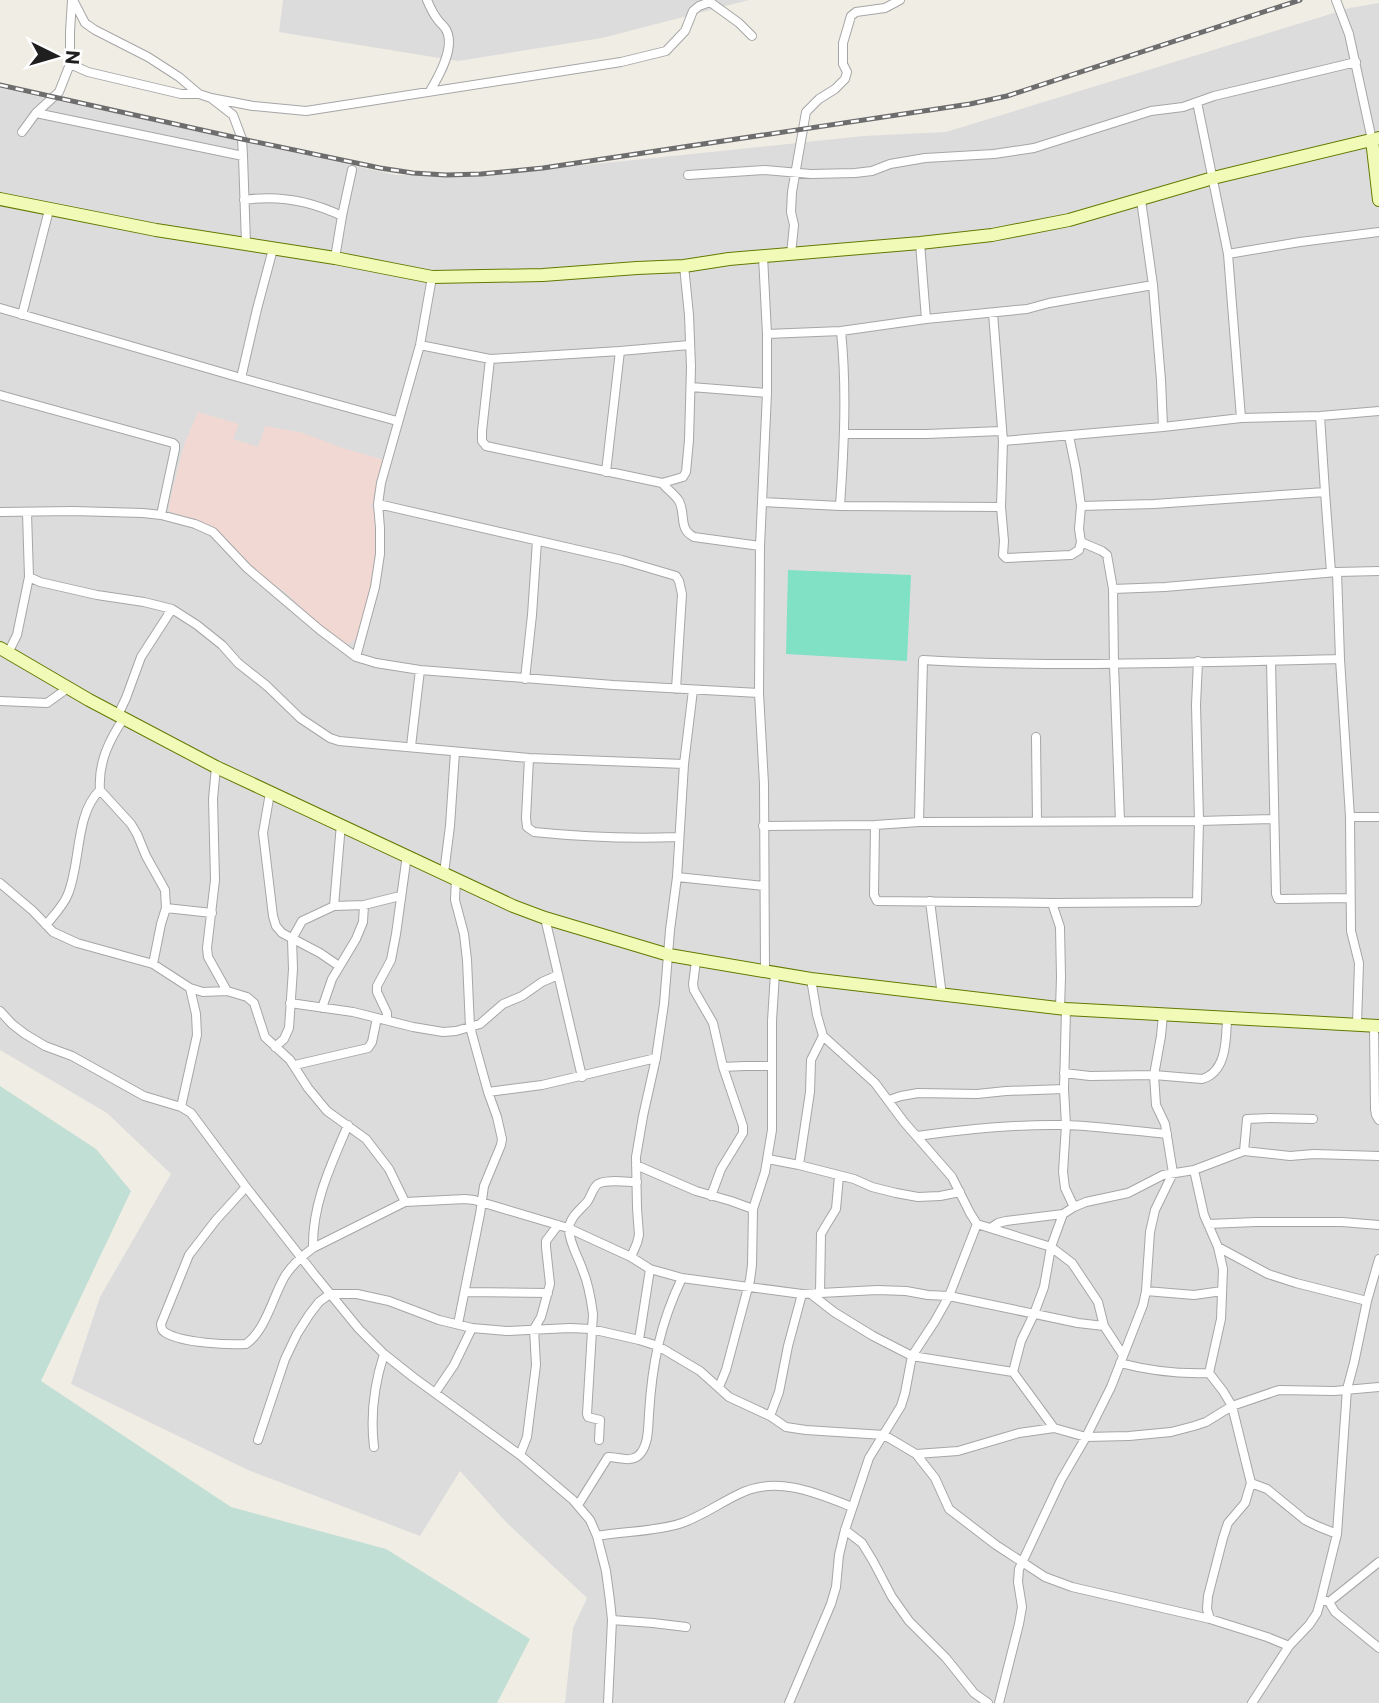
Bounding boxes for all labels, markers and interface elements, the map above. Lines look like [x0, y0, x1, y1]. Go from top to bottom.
north arrow [21, 21, 91, 91]
text: N [61, 49, 86, 66]

